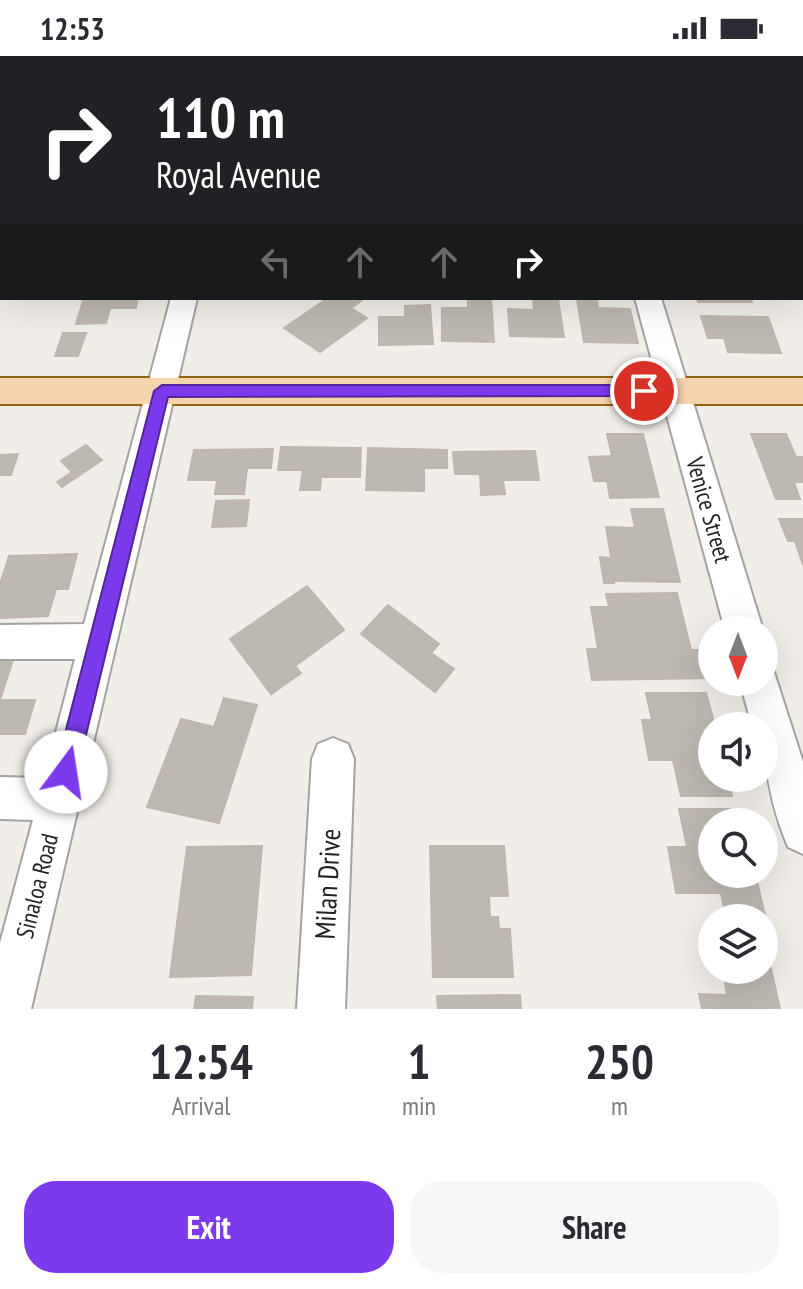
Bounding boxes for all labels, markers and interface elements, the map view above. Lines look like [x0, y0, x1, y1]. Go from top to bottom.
text: 12:53 [40, 9, 105, 48]
text: 110 m [156, 81, 285, 153]
icon: right [24, 88, 128, 192]
text: Royal Avenue [156, 151, 321, 198]
icon: left [254, 240, 298, 284]
icon: ahead [338, 240, 382, 284]
icon: ahead [422, 240, 466, 284]
icon: right [506, 240, 550, 284]
pin [610, 357, 678, 425]
icon: arrive [622, 369, 666, 413]
street label: Venice Street [679, 453, 739, 567]
north arrow [698, 616, 778, 696]
map controls [698, 616, 778, 984]
button: sound [698, 712, 778, 792]
position arrow [24, 730, 108, 814]
button: search [698, 808, 778, 888]
street label: Milan Drive [306, 828, 348, 940]
street label: Sinaloa Road [9, 830, 65, 942]
button: layers [698, 904, 778, 984]
text: 12:54 [149, 1030, 253, 1092]
text: 1 [408, 1030, 430, 1092]
text: 250 [585, 1030, 654, 1092]
text: Arrival [172, 1089, 230, 1122]
text: min [402, 1089, 436, 1122]
text: m [611, 1089, 628, 1122]
button: Exit [24, 1181, 394, 1273]
button: Share [410, 1181, 779, 1273]

